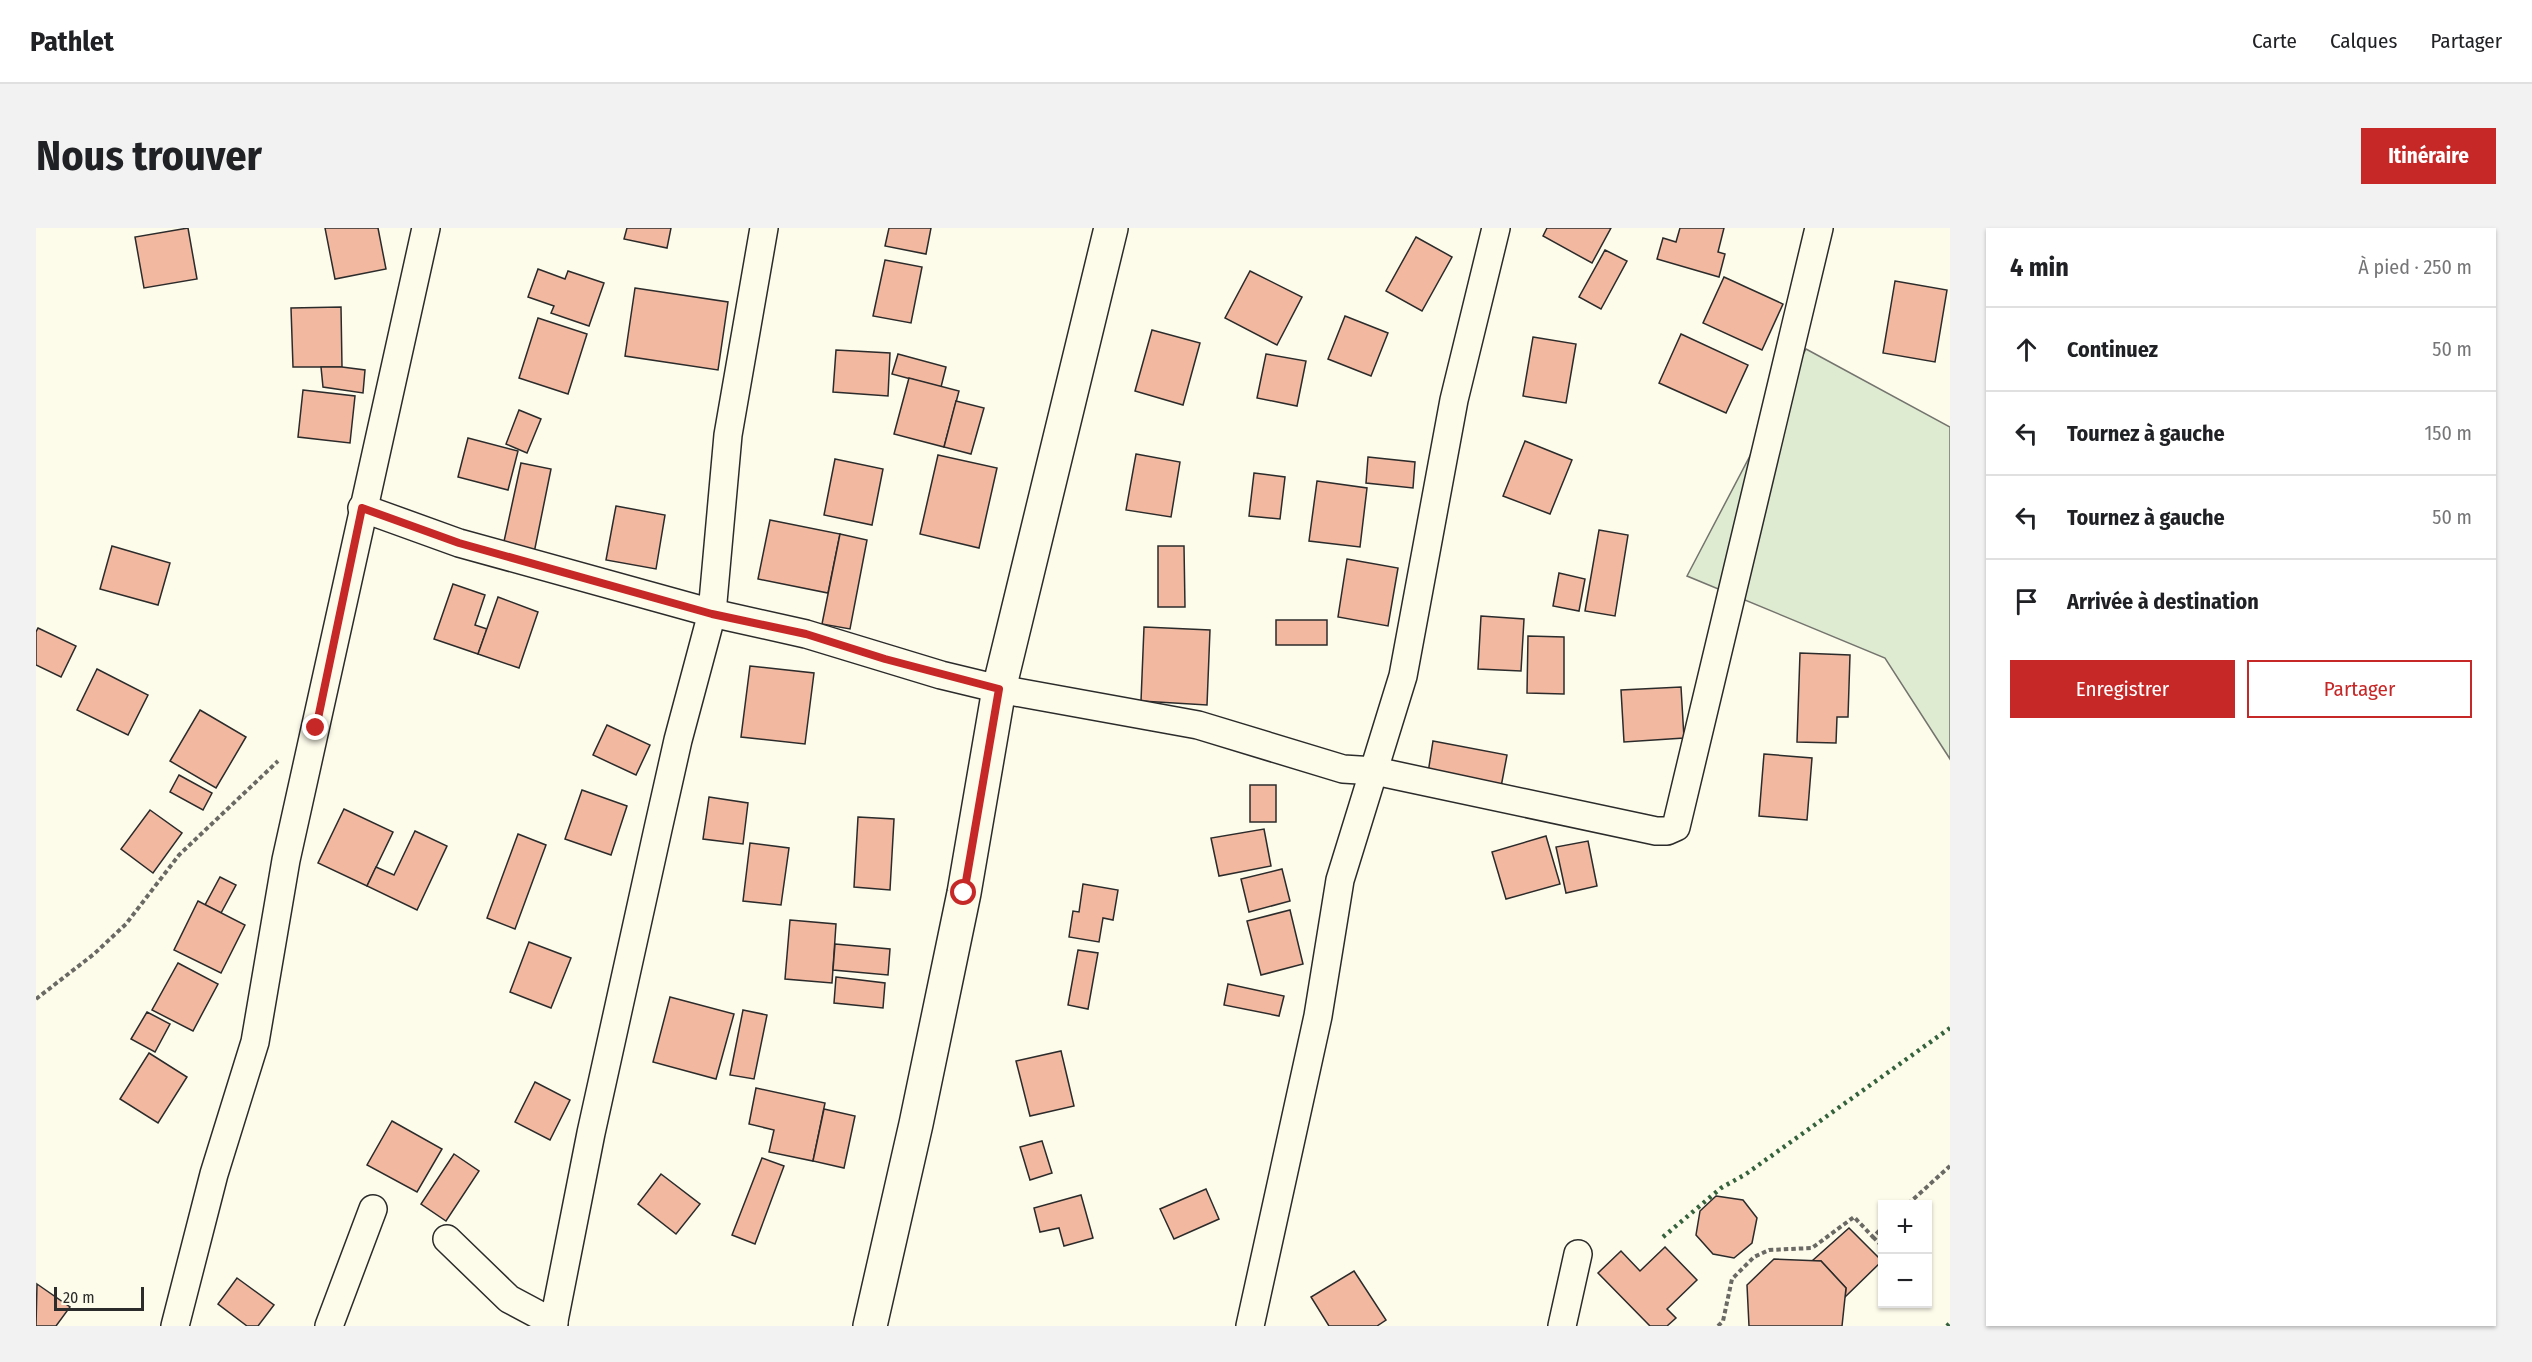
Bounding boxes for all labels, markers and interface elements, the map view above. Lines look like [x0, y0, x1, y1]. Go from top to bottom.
text: Pathlet [30, 25, 114, 58]
text: Carte [2252, 28, 2297, 54]
text: Calques [2330, 28, 2397, 54]
text: Partager [2430, 28, 2502, 54]
button: Itinéraire [2361, 128, 2496, 184]
text: Nous trouver [36, 131, 262, 181]
text: 4 min [2010, 252, 2069, 283]
text: À pied · 250 m [2358, 255, 2472, 279]
icon: ahead [2010, 333, 2043, 366]
text: Continuez [2067, 336, 2158, 363]
text: 50 m [2432, 337, 2472, 361]
icon: left [2010, 417, 2043, 450]
text: Tournez à gauche [2067, 420, 2225, 447]
text: 150 m [2425, 421, 2472, 445]
icon: left [2010, 501, 2043, 534]
text: Tournez à gauche [2067, 504, 2225, 531]
text: 50 m [2432, 505, 2472, 529]
icon: arrive [2010, 585, 2043, 618]
text: Arrivée à destination [2067, 588, 2259, 615]
button: Enregistrer [2010, 660, 2235, 718]
button: Partager [2247, 660, 2472, 718]
route end [302, 714, 328, 740]
route start [950, 879, 976, 905]
map controls [1878, 1200, 1932, 1308]
button: + [1878, 1200, 1932, 1254]
button: − [1878, 1254, 1932, 1308]
scale bar [54, 1284, 144, 1312]
text: 20 m [63, 1288, 94, 1307]

